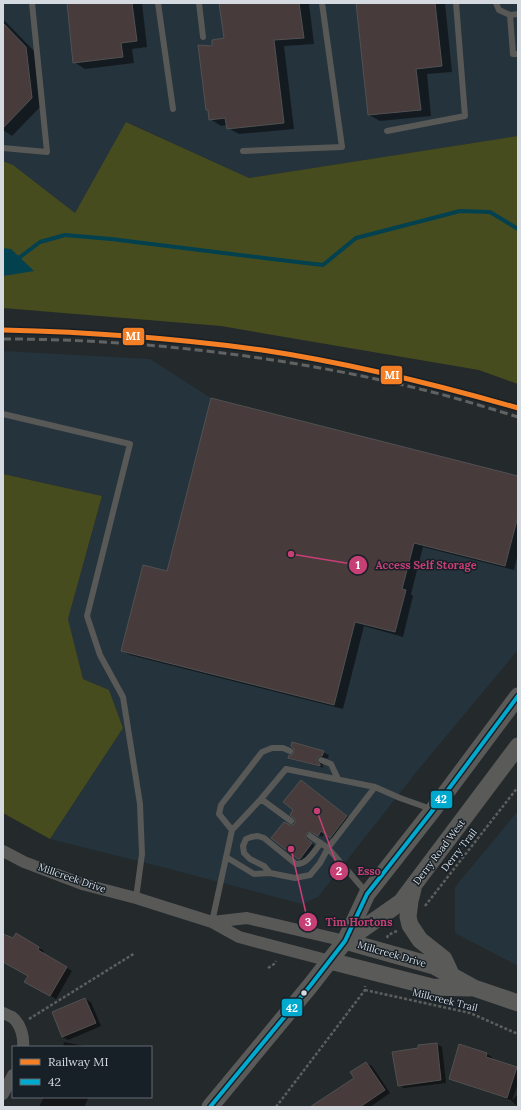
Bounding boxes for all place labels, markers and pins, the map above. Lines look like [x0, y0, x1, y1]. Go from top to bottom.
callout: Access Self Storage [348, 553, 485, 576]
callout: Esso [329, 860, 389, 883]
callout: Tim Hortons [298, 911, 401, 934]
unlabelled marker [299, 988, 309, 998]

